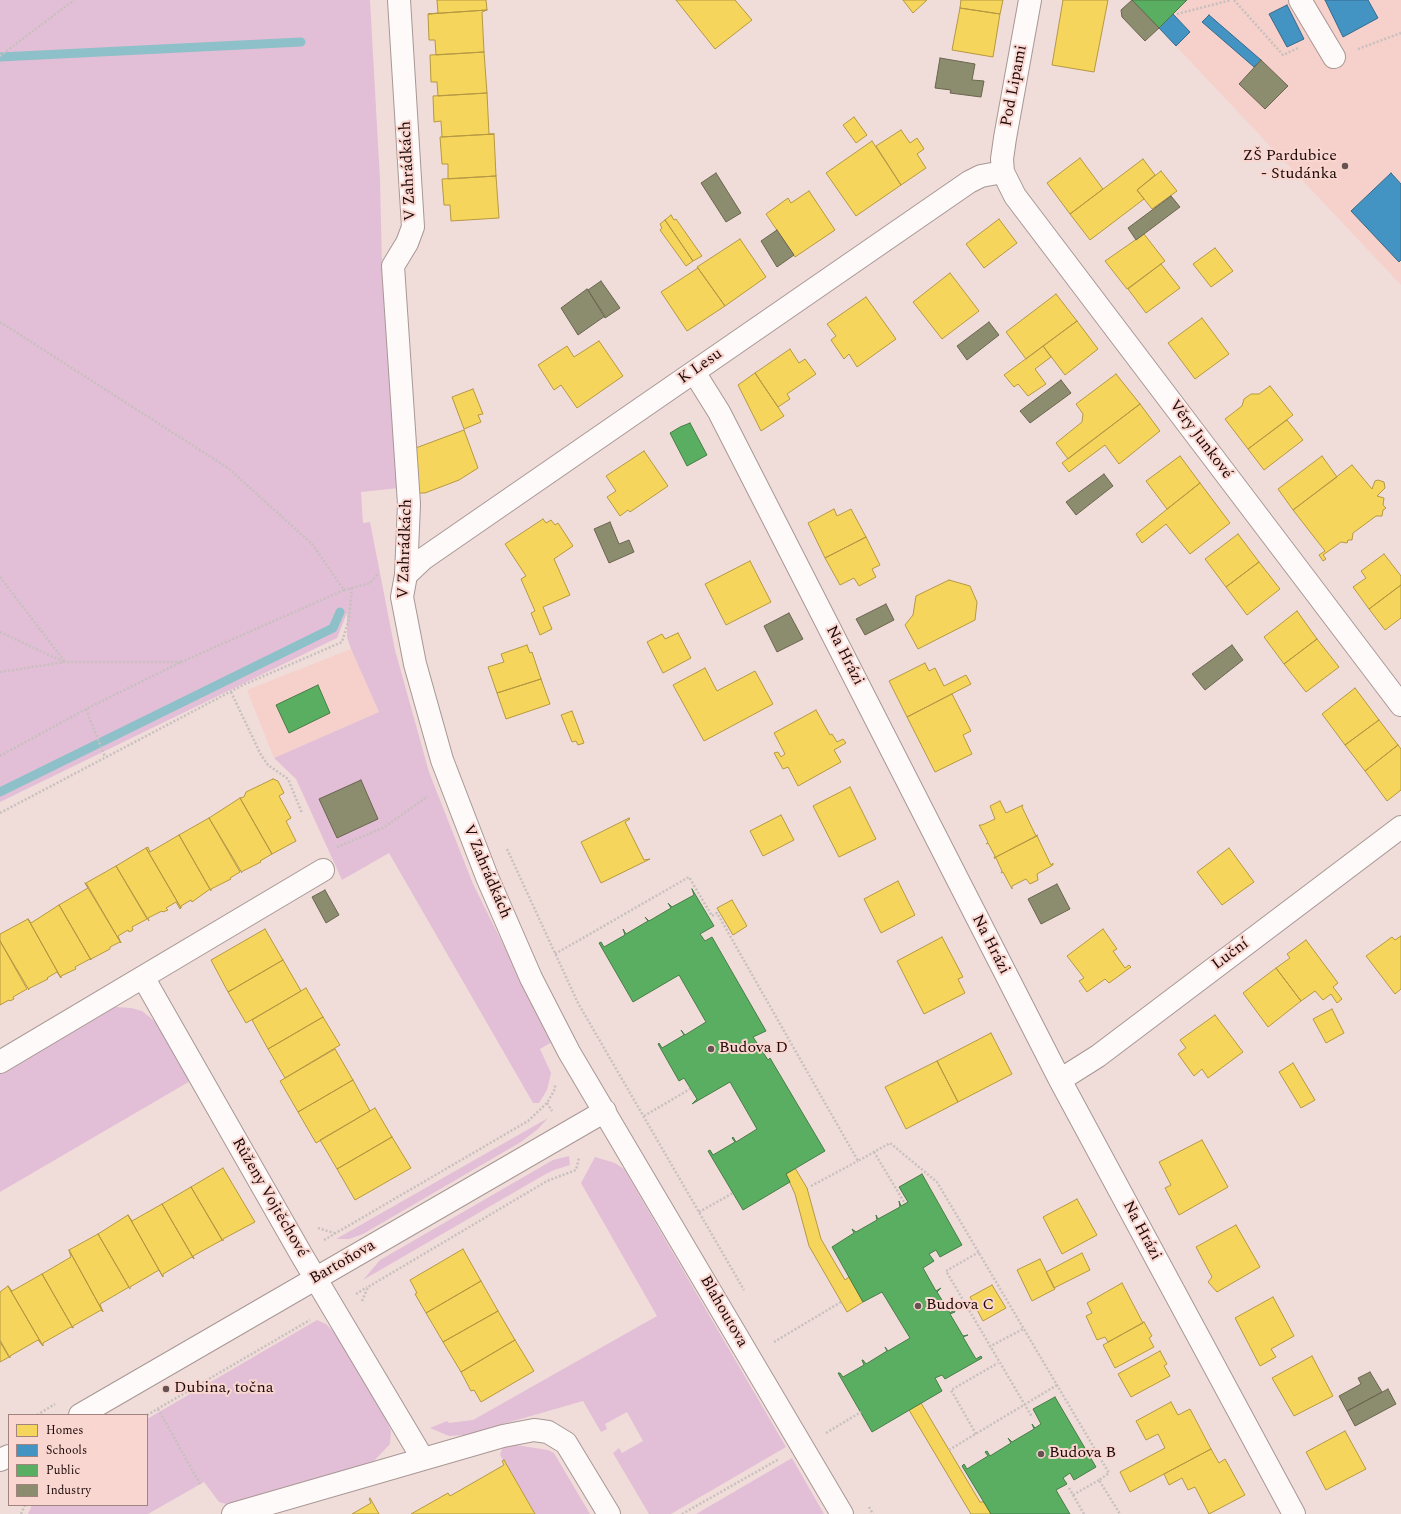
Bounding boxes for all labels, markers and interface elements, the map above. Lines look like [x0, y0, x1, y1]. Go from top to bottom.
street label: Pod Lipami [998, 44, 1032, 128]
street label: V Zahrádkách [397, 121, 421, 221]
place label: ZŠ Pardubice - Studánka [1243, 147, 1337, 185]
marker: ZŠ Pardubice - Studánka [1340, 161, 1350, 171]
street label: K Lesu [675, 345, 727, 389]
street label: Věry Junkové [1164, 397, 1236, 483]
street label: V Zahrádkách [395, 499, 417, 599]
street label: Na Hrázi [821, 623, 867, 689]
street label: V Zahrádkách [458, 822, 514, 922]
street label: Na Hrázi [967, 912, 1013, 978]
street label: Luční [1209, 935, 1253, 975]
place label: Budova D [719, 1039, 788, 1059]
marker: Budova D [706, 1044, 716, 1054]
street label: Růženy Vojtěchové [227, 1135, 311, 1261]
street label: Na Hrázi [1117, 1198, 1165, 1264]
street label: Bartoňova [307, 1237, 379, 1289]
street label: Blahoutova [695, 1273, 751, 1351]
place label: Budova C [926, 1296, 994, 1316]
marker: Budova C [913, 1301, 923, 1311]
place label: Dubina, točna [174, 1379, 274, 1399]
marker: Dubina, točna [161, 1384, 171, 1394]
legend [8, 1414, 148, 1506]
text: Homes [46, 1421, 84, 1440]
text: Schools [46, 1441, 87, 1460]
place label: Budova B [1049, 1444, 1116, 1464]
marker: Budova B [1036, 1449, 1046, 1459]
text: Public [46, 1461, 80, 1480]
text: Industry [46, 1481, 91, 1500]

